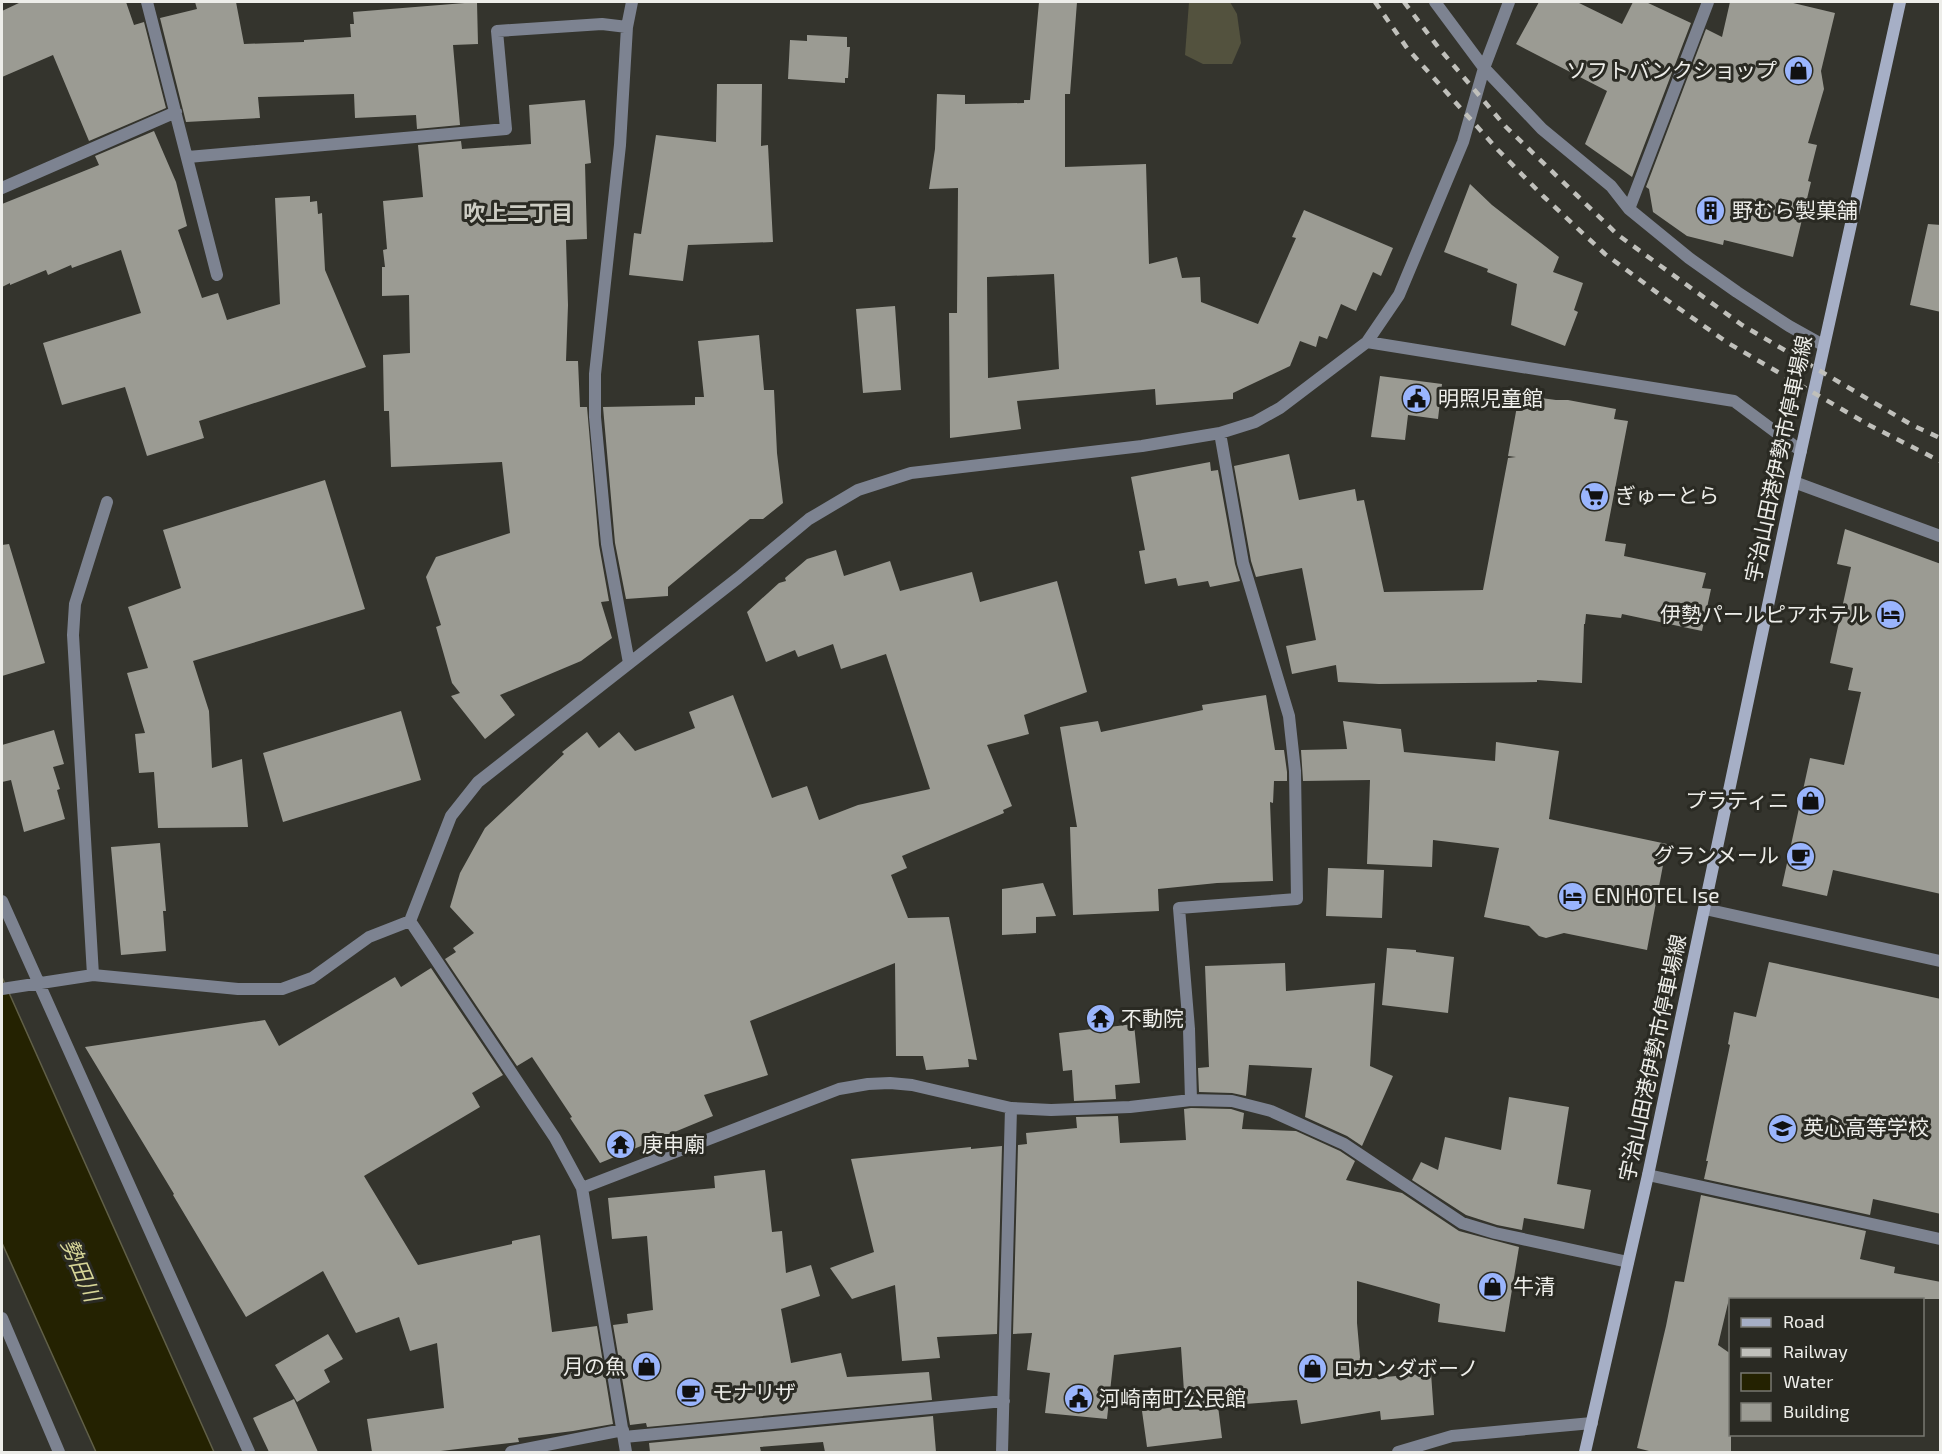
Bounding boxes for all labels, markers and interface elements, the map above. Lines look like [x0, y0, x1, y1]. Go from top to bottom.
shop icon: ソフトバンクショップ [1782, 55, 1814, 87]
place label: ソフトバンクショップ [1566, 57, 1777, 82]
building icon: 野むら製菓舗 [1695, 195, 1727, 227]
place label: 野むら製菓舗 [1732, 197, 1858, 222]
district label: 吹上二丁目 [463, 199, 573, 225]
street label: 宇治山田港伊勢市停車場線 [1739, 333, 1816, 585]
public building icon: 明照児童館 [1401, 383, 1433, 415]
place label: 明照児童館 [1438, 385, 1543, 410]
supermarket icon: ぎゅーとら [1578, 480, 1610, 512]
place label: ぎゅーとら [1615, 482, 1719, 507]
hotel icon: 伊勢パールピアホテル [1875, 599, 1907, 631]
place label: 伊勢パールピアホテル [1660, 601, 1870, 626]
shop icon: プラティニ [1794, 785, 1826, 817]
place label: プラティニ [1685, 787, 1789, 812]
cafe icon: グランメール [1784, 840, 1816, 872]
place label: グランメール [1654, 842, 1779, 867]
hotel icon: EN HOTEL Ise [1557, 880, 1589, 912]
place label: EN HOTEL Ise [1594, 882, 1719, 907]
street label: 宇治山田港伊勢市停車場線 [1613, 932, 1690, 1184]
temple icon: 不動院 [1084, 1003, 1116, 1035]
place label: 不動院 [1121, 1005, 1184, 1030]
school or university icon: 英心高等学校 [1766, 1112, 1798, 1144]
place label: 英心高等学校 [1803, 1114, 1929, 1139]
temple icon: 庚申廟 [605, 1129, 637, 1161]
place label: 庚申廟 [642, 1131, 705, 1156]
water label: 勢田川 [57, 1234, 108, 1307]
shop icon: 牛清 [1476, 1271, 1508, 1303]
place label: 牛清 [1513, 1273, 1555, 1298]
legend [1729, 1298, 1924, 1436]
text: Road [1783, 1310, 1824, 1332]
text: Railway [1783, 1340, 1848, 1362]
shop icon: 月の魚 [631, 1351, 663, 1383]
place label: 月の魚 [563, 1353, 626, 1378]
shop icon: ロカンダボーノ [1296, 1353, 1328, 1385]
place label: ロカンダボーノ [1333, 1355, 1479, 1380]
text: Water [1783, 1370, 1833, 1392]
cafe icon: モナリザ [675, 1377, 707, 1409]
place label: モナリザ [712, 1379, 796, 1404]
public building icon: 河崎南町公民館 [1062, 1383, 1094, 1415]
place label: 河崎南町公民館 [1099, 1385, 1246, 1410]
text: Building [1783, 1400, 1850, 1422]

